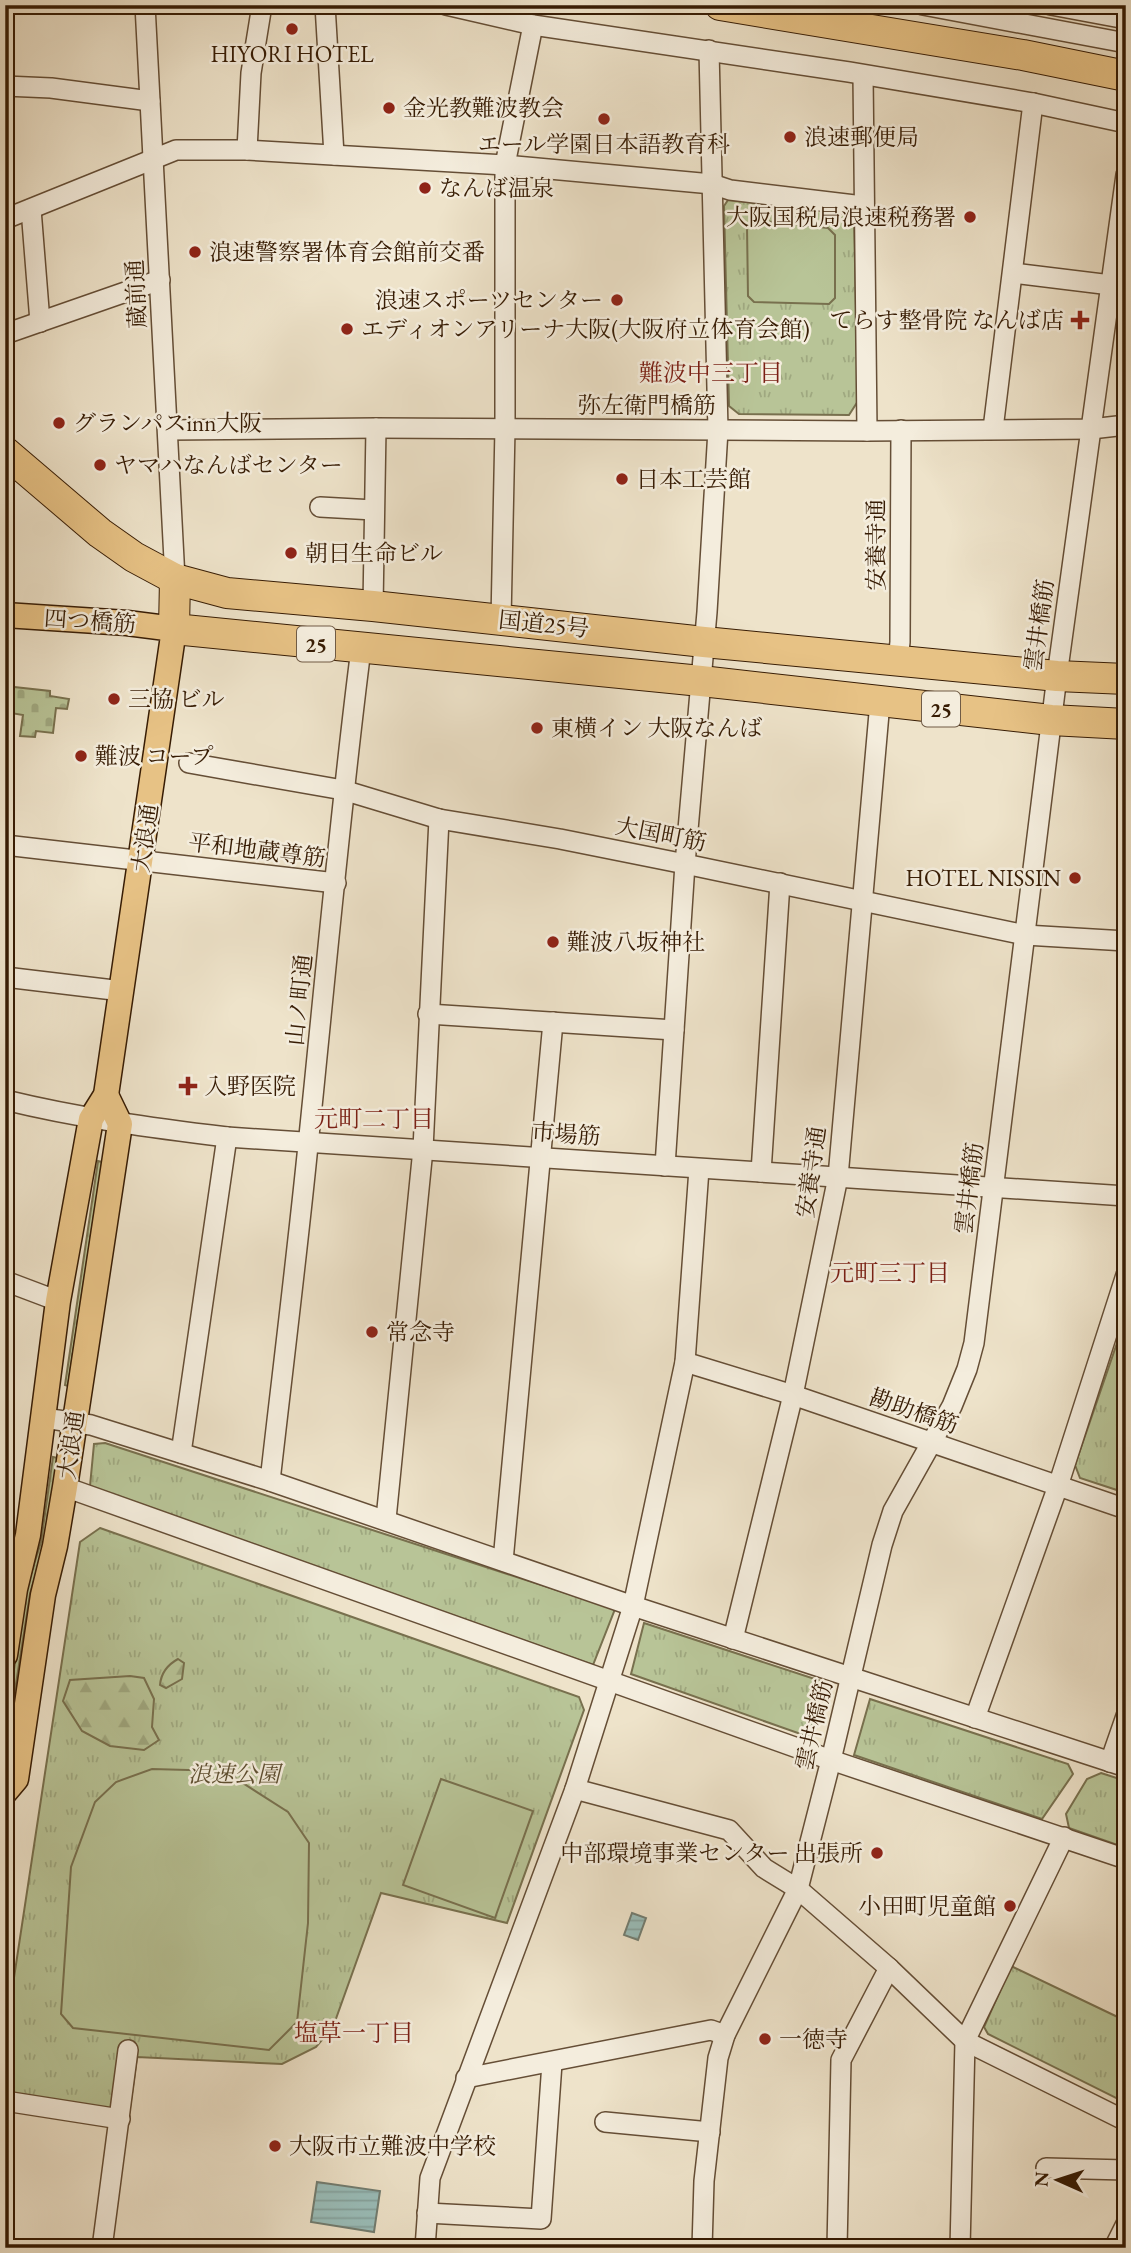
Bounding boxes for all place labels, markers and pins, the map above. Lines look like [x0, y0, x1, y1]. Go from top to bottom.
marker: HIYORI HOTEL [284, 21, 300, 37]
place label: HIYORI HOTEL [210, 39, 374, 69]
place label: 金光教難波教会 [403, 93, 564, 123]
marker: 金光教難波教会 [381, 100, 397, 116]
marker: エール学園日本語教育科 [596, 111, 612, 127]
place label: 浪速郵便局 [804, 122, 919, 152]
place label: エール学園日本語教育科 [478, 129, 730, 159]
marker: 浪速郵便局 [782, 129, 798, 145]
place label: なんば温泉 [439, 173, 554, 203]
marker: なんば温泉 [417, 180, 433, 196]
place label: 大阪国税局浪速税務署 [726, 202, 956, 232]
marker: 大阪国税局浪速税務署 [962, 209, 978, 225]
place label: 浪速警察署体育会館前交番 [209, 237, 485, 267]
marker: 浪速警察署体育会館前交番 [187, 244, 203, 260]
place label: 浪速スポーツセンター [375, 285, 603, 315]
marker: 浪速スポーツセンター [609, 292, 625, 308]
place label: てらす整骨院 なんば店 [829, 305, 1064, 335]
marker: てらす整骨院 なんば店 [1070, 310, 1090, 330]
place label: エディオンアリーナ大阪(大阪府立体育会館) [361, 314, 810, 344]
marker: エディオンアリーナ大阪(大阪府立体育会館) [339, 321, 355, 337]
place label: グランパスinn大阪 [73, 408, 262, 438]
marker: グランパスinn大阪 [51, 415, 67, 431]
place label: ヤマハなんばセンター [114, 450, 343, 480]
marker: ヤマハなんばセンター [92, 457, 108, 473]
place label: 日本工芸館 [636, 464, 751, 494]
marker: 日本工芸館 [614, 471, 630, 487]
place label: 朝日生命ビル [305, 538, 443, 568]
marker: 朝日生命ビル [283, 545, 299, 561]
place label: 三協 ビル [128, 684, 225, 714]
marker: 三協 ビル [106, 691, 122, 707]
place label: 東横イン 大阪なんば [551, 713, 763, 743]
marker: 東横イン 大阪なんば [529, 720, 545, 736]
place label: 難波 コープ [95, 741, 213, 771]
marker: 難波 コープ [73, 748, 89, 764]
place label: HOTEL NISSIN [905, 863, 1061, 893]
marker: HOTEL NISSIN [1067, 870, 1083, 886]
place label: 難波八坂神社 [567, 927, 705, 957]
marker: 難波八坂神社 [545, 934, 561, 950]
place label: 入野医院 [204, 1071, 296, 1101]
marker: 入野医院 [178, 1076, 198, 1096]
place label: 常念寺 [386, 1317, 455, 1347]
marker: 常念寺 [364, 1324, 380, 1340]
place label: 中部環境事業センター 出張所 [560, 1838, 863, 1868]
marker: 中部環境事業センター 出張所 [869, 1845, 885, 1861]
place label: 小田町児童館 [858, 1891, 996, 1921]
marker: 小田町児童館 [1002, 1898, 1018, 1914]
place label: 一徳寺 [779, 2024, 848, 2054]
marker: 一徳寺 [757, 2031, 773, 2047]
place label: 大阪市立難波中学校 [289, 2131, 496, 2161]
marker: 大阪市立難波中学校 [267, 2138, 283, 2154]

